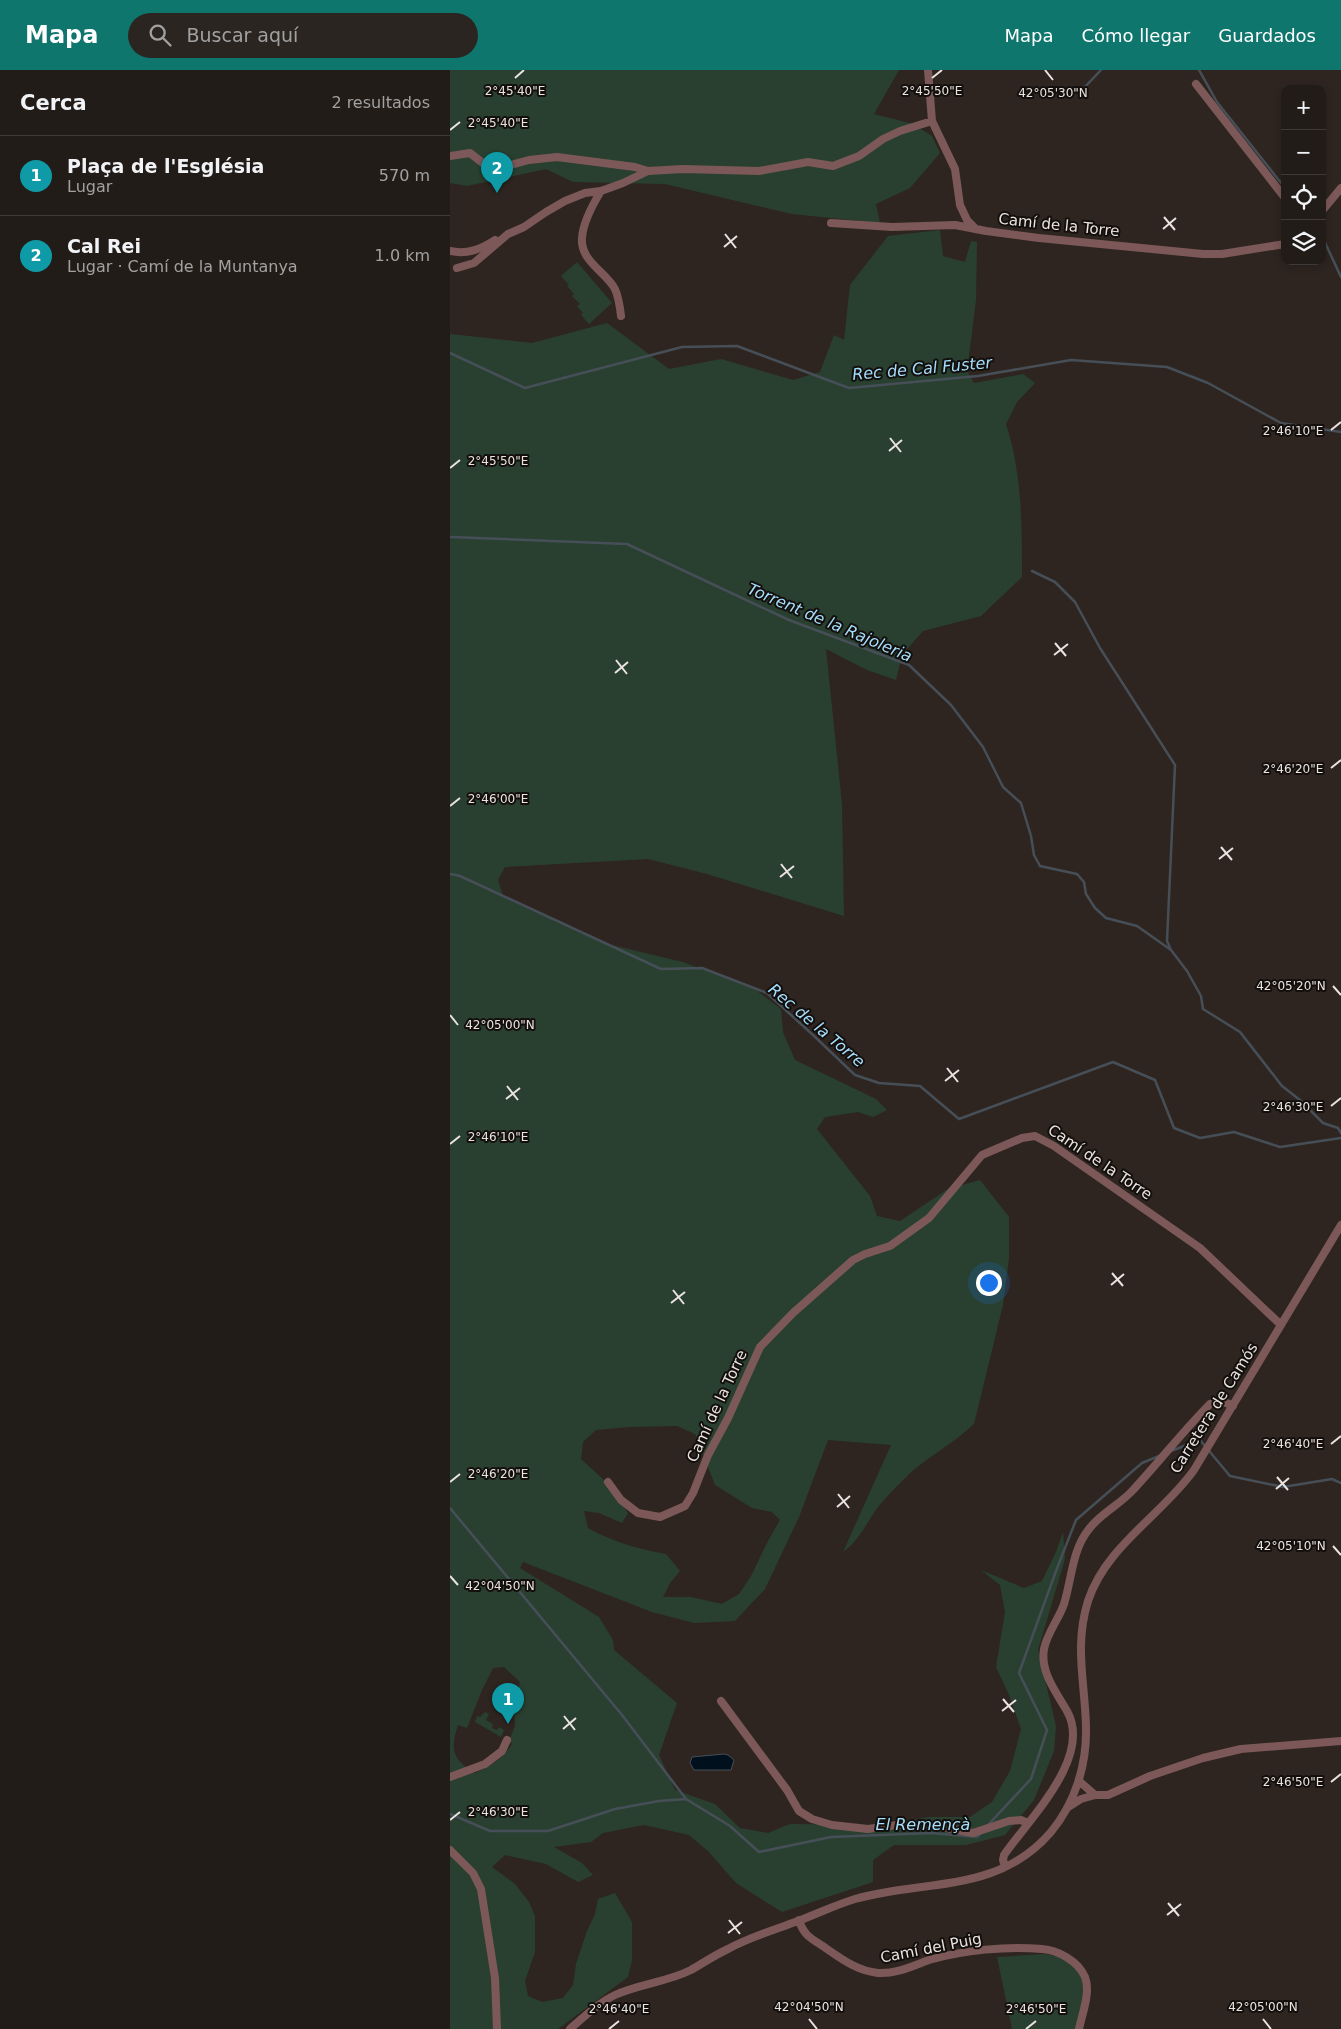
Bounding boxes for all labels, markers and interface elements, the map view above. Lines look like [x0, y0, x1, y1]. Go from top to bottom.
search box [128, 13, 478, 58]
text: Mapa [25, 21, 98, 49]
icon: search [146, 21, 174, 49]
text: Buscar aquí [186, 24, 298, 46]
text: Mapa [1004, 25, 1053, 46]
text: Cómo llegar [1081, 25, 1190, 46]
text: Guardados [1218, 25, 1316, 46]
text: 2°45'40"E [485, 84, 545, 98]
text: 2°45'50"E [902, 84, 962, 98]
map controls [1281, 85, 1326, 265]
button: + [1281, 85, 1326, 130]
text: 42°05'30"N [1018, 86, 1088, 100]
text: Cerca [20, 91, 87, 115]
text: 2 resultados [331, 93, 430, 112]
text: 2°45'40"E [468, 116, 528, 130]
button: − [1281, 130, 1326, 175]
pin: 2 [481, 152, 513, 193]
text: Plaça de l'Església [67, 155, 264, 177]
text: 1 [30, 166, 42, 185]
text: 570 m [379, 166, 430, 185]
button: locate [1281, 175, 1326, 220]
text: Lugar [67, 177, 112, 196]
street label: Camí de la Torre [998, 210, 1120, 240]
button: layers [1281, 220, 1326, 265]
text: Cal Rei [67, 235, 141, 257]
text: 2 [30, 246, 42, 265]
text: 1.0 km [375, 246, 430, 265]
text: Lugar · Camí de la Muntanya [67, 257, 298, 276]
water label: Rec de Cal Fuster [851, 353, 994, 384]
text: 2°46'10"E [1263, 424, 1323, 438]
text: 2°45'50"E [468, 454, 528, 468]
water label: Torrent de la Rajoleria [745, 579, 915, 666]
text: 2°46'20"E [1263, 762, 1323, 776]
text: 2°46'00"E [468, 792, 528, 806]
text: 42°05'20"N [1256, 979, 1326, 993]
water label: Rec de la Torre [765, 980, 869, 1071]
text: 42°05'00"N [465, 1018, 535, 1032]
text: 2°46'30"E [1263, 1100, 1323, 1114]
street label: Camí de la Torre [1045, 1121, 1155, 1203]
text: 2°46'10"E [468, 1130, 528, 1144]
your location [976, 1270, 1002, 1296]
street label: Carretera de Camós [1166, 1339, 1262, 1477]
street label: Camí de la Torre [683, 1347, 751, 1465]
text: 2°46'40"E [1263, 1437, 1323, 1451]
text: 2°46'20"E [468, 1467, 528, 1481]
text: 42°05'10"N [1256, 1539, 1326, 1553]
text: 42°04'50"N [465, 1579, 535, 1593]
pin: 1 [492, 1683, 524, 1724]
text: 2°46'50"E [1263, 1775, 1323, 1789]
text: 2°46'30"E [468, 1805, 528, 1819]
water label: El Remençà [876, 1815, 970, 1834]
street label: Camí del Puig [879, 1929, 983, 1967]
text: 42°04'50"N [774, 2000, 844, 2014]
text: 42°05'00"N [1228, 2000, 1298, 2014]
text: 2°46'40"E [589, 2002, 649, 2016]
text: 2°46'50"E [1006, 2002, 1066, 2016]

